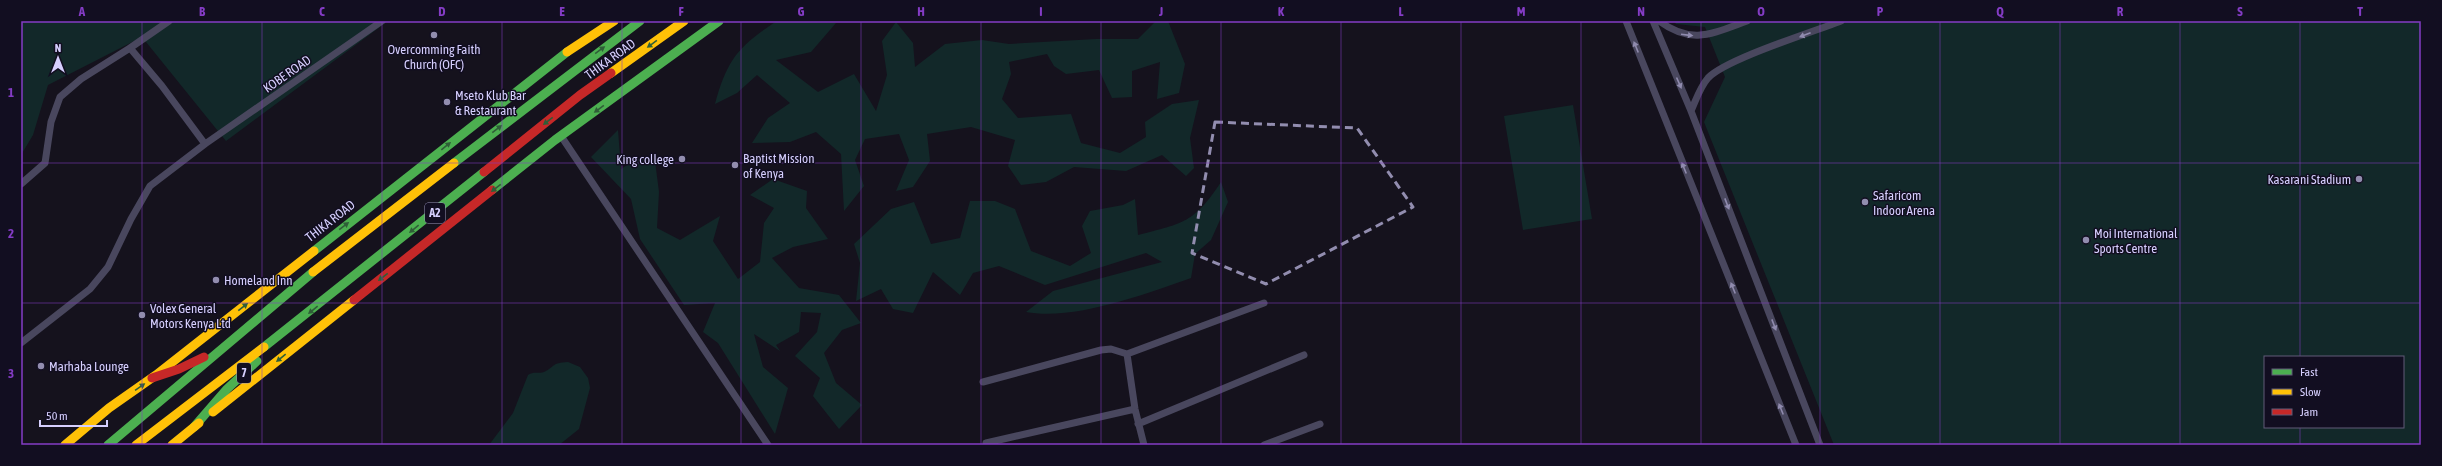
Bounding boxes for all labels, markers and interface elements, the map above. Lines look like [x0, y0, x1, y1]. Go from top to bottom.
text: A [78, 4, 86, 19]
text: B [199, 4, 206, 19]
text: C [319, 4, 325, 19]
text: D [438, 4, 446, 19]
text: E [559, 4, 565, 19]
text: F [678, 4, 684, 19]
text: G [798, 4, 805, 19]
text: H [917, 4, 925, 19]
text: I [1039, 4, 1043, 19]
text: J [1158, 4, 1163, 19]
text: K [1278, 4, 1285, 19]
text: L [1398, 4, 1404, 19]
text: M [1517, 4, 1526, 19]
text: N [1637, 4, 1645, 19]
text: O [1757, 4, 1765, 19]
text: P [1877, 4, 1884, 19]
text: Q [1996, 4, 2004, 19]
text: R [2117, 4, 2124, 19]
text: S [2237, 4, 2243, 19]
text: T [2357, 4, 2363, 19]
marker: Overcomming Faith Church (OFC) [429, 30, 439, 40]
one-way arrow [1681, 32, 1693, 38]
one-way arrow [1798, 33, 1810, 39]
street label: THIKA ROAD [582, 36, 638, 82]
north arrow [38, 38, 78, 78]
one-way arrow [647, 40, 658, 48]
one-way arrow [1633, 41, 1639, 52]
text: N [55, 42, 61, 54]
place label: Overcomming Faith Church (OFC) [388, 42, 480, 72]
one-way arrow [594, 46, 605, 54]
street label: KOBE ROAD [260, 52, 314, 96]
one-way arrow [1676, 77, 1682, 88]
text: 1 [8, 85, 14, 100]
place label: Mseto Klub Bar & Restaurant [455, 88, 526, 118]
marker: Mseto Klub Bar & Restaurant [442, 97, 452, 107]
one-way arrow [594, 105, 604, 113]
one-way arrow [543, 117, 554, 126]
one-way arrow [491, 125, 502, 133]
one-way arrow [441, 141, 452, 150]
place label: Baptist Mission of Kenya [743, 151, 815, 181]
place label: King college [616, 152, 674, 167]
marker: King college [677, 154, 687, 164]
marker: Baptist Mission of Kenya [730, 160, 740, 170]
one-way arrow [1681, 161, 1687, 173]
place label: Kasarani Stadium [2267, 172, 2351, 187]
marker: Kasarani Stadium [2354, 174, 2364, 184]
one-way arrow [490, 184, 501, 192]
place label: Safaricom Indoor Arena [1873, 188, 1935, 218]
street label: THIKA ROAD [302, 197, 358, 245]
marker: Safaricom Indoor Arena [1860, 197, 1870, 207]
one-way arrow [1725, 198, 1731, 210]
road number: A2 [425, 203, 445, 223]
one-way arrow [339, 222, 350, 230]
one-way arrow [409, 225, 420, 233]
text: 2 [8, 226, 14, 241]
place label: Moi International Sports Centre [2094, 226, 2178, 256]
marker: Moi International Sports Centre [2081, 235, 2091, 245]
place label: Homeland Inn [224, 273, 293, 288]
one-way arrow [377, 273, 388, 281]
marker: Homeland Inn [211, 275, 221, 285]
one-way arrow [1729, 282, 1735, 294]
place label: Volex General Motors Kenya Ltd [150, 301, 231, 331]
one-way arrow [237, 303, 248, 312]
one-way arrow [307, 306, 318, 315]
marker: Volex General Motors Kenya Ltd [137, 310, 147, 320]
one-way arrow [1771, 319, 1777, 331]
one-way arrow [276, 354, 287, 362]
legend [2264, 356, 2404, 428]
place label: Marhaba Lounge [49, 359, 129, 374]
marker: Marhaba Lounge [36, 361, 46, 371]
road number: 7 [237, 363, 251, 383]
text: Fast [2300, 365, 2318, 379]
text: 3 [8, 366, 14, 381]
one-way arrow [134, 383, 145, 391]
text: Slow [2300, 385, 2321, 399]
scale bar [40, 402, 107, 428]
one-way arrow [1778, 402, 1784, 414]
text: Jam [2300, 405, 2318, 419]
text: 50 m [46, 409, 68, 423]

